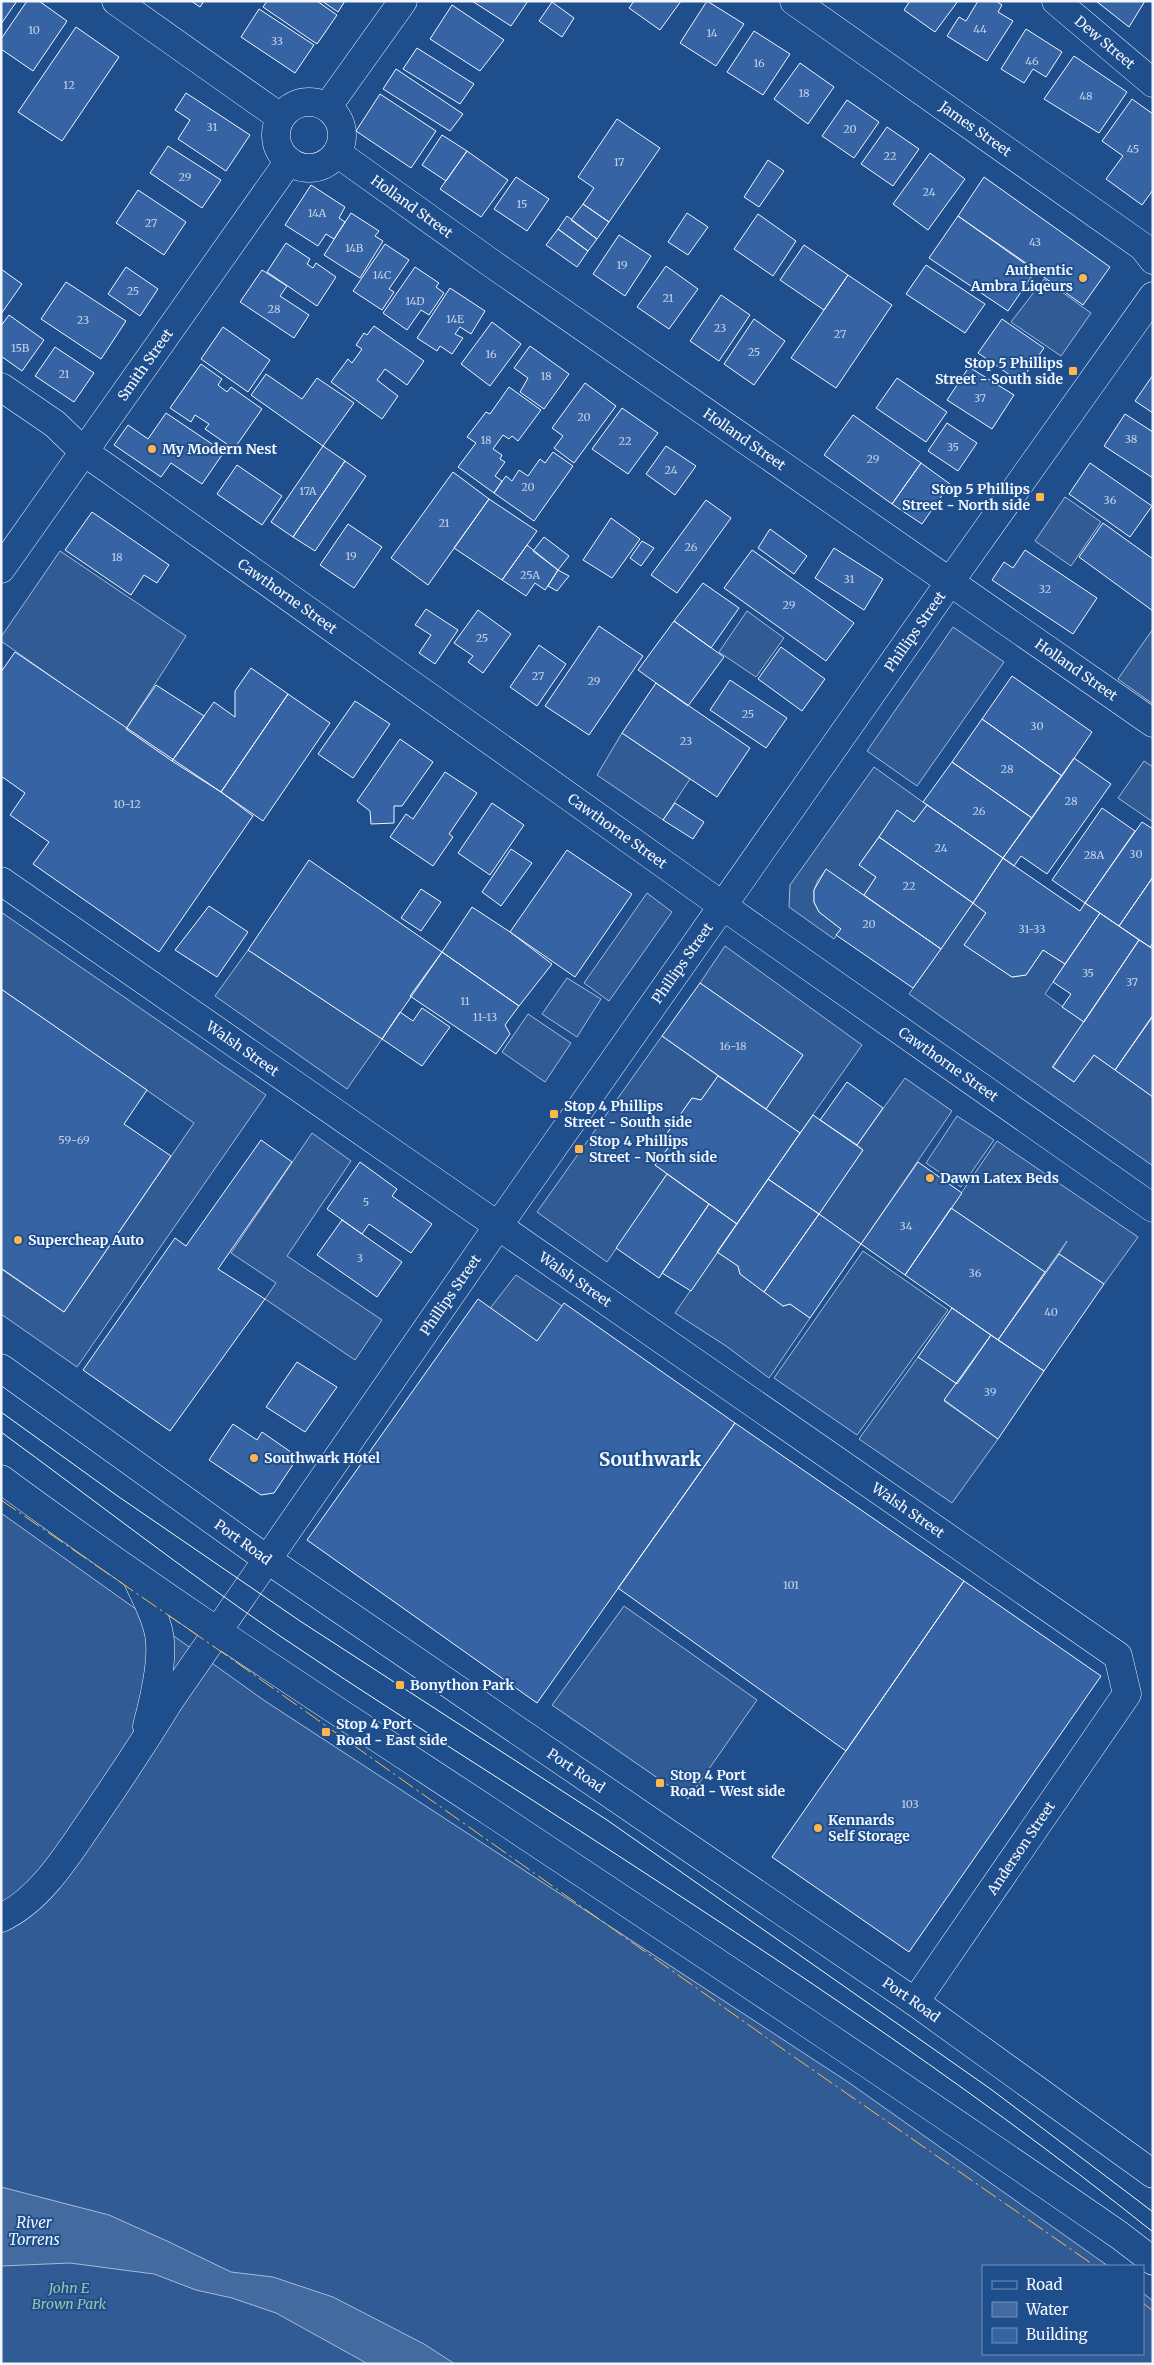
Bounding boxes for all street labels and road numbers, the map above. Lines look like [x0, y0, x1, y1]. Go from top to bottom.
street label: Dew Street [1071, 12, 1139, 73]
street label: James Street [935, 97, 1015, 161]
street label: Holland Street [367, 171, 457, 242]
street label: Smith Street [113, 325, 177, 404]
street label: Holland Street [700, 404, 790, 474]
street label: Cawthorne Street [234, 555, 341, 638]
street label: Phillips Street [880, 587, 950, 675]
street label: Holland Street [1032, 635, 1121, 705]
street label: Cawthorne Street [564, 789, 671, 873]
street label: Phillips Street [648, 919, 717, 1007]
street label: Walsh Street [202, 1016, 283, 1080]
street label: Cawthorne Street [895, 1023, 1002, 1106]
street label: Walsh Street [535, 1247, 616, 1311]
street label: Phillips Street [416, 1251, 485, 1339]
street label: Walsh Street [867, 1478, 948, 1542]
street label: Port Road [211, 1515, 275, 1569]
street label: Port Road [544, 1744, 609, 1797]
street label: Anderson Street [983, 1797, 1059, 1899]
street label: Port Road [879, 1973, 944, 2026]

